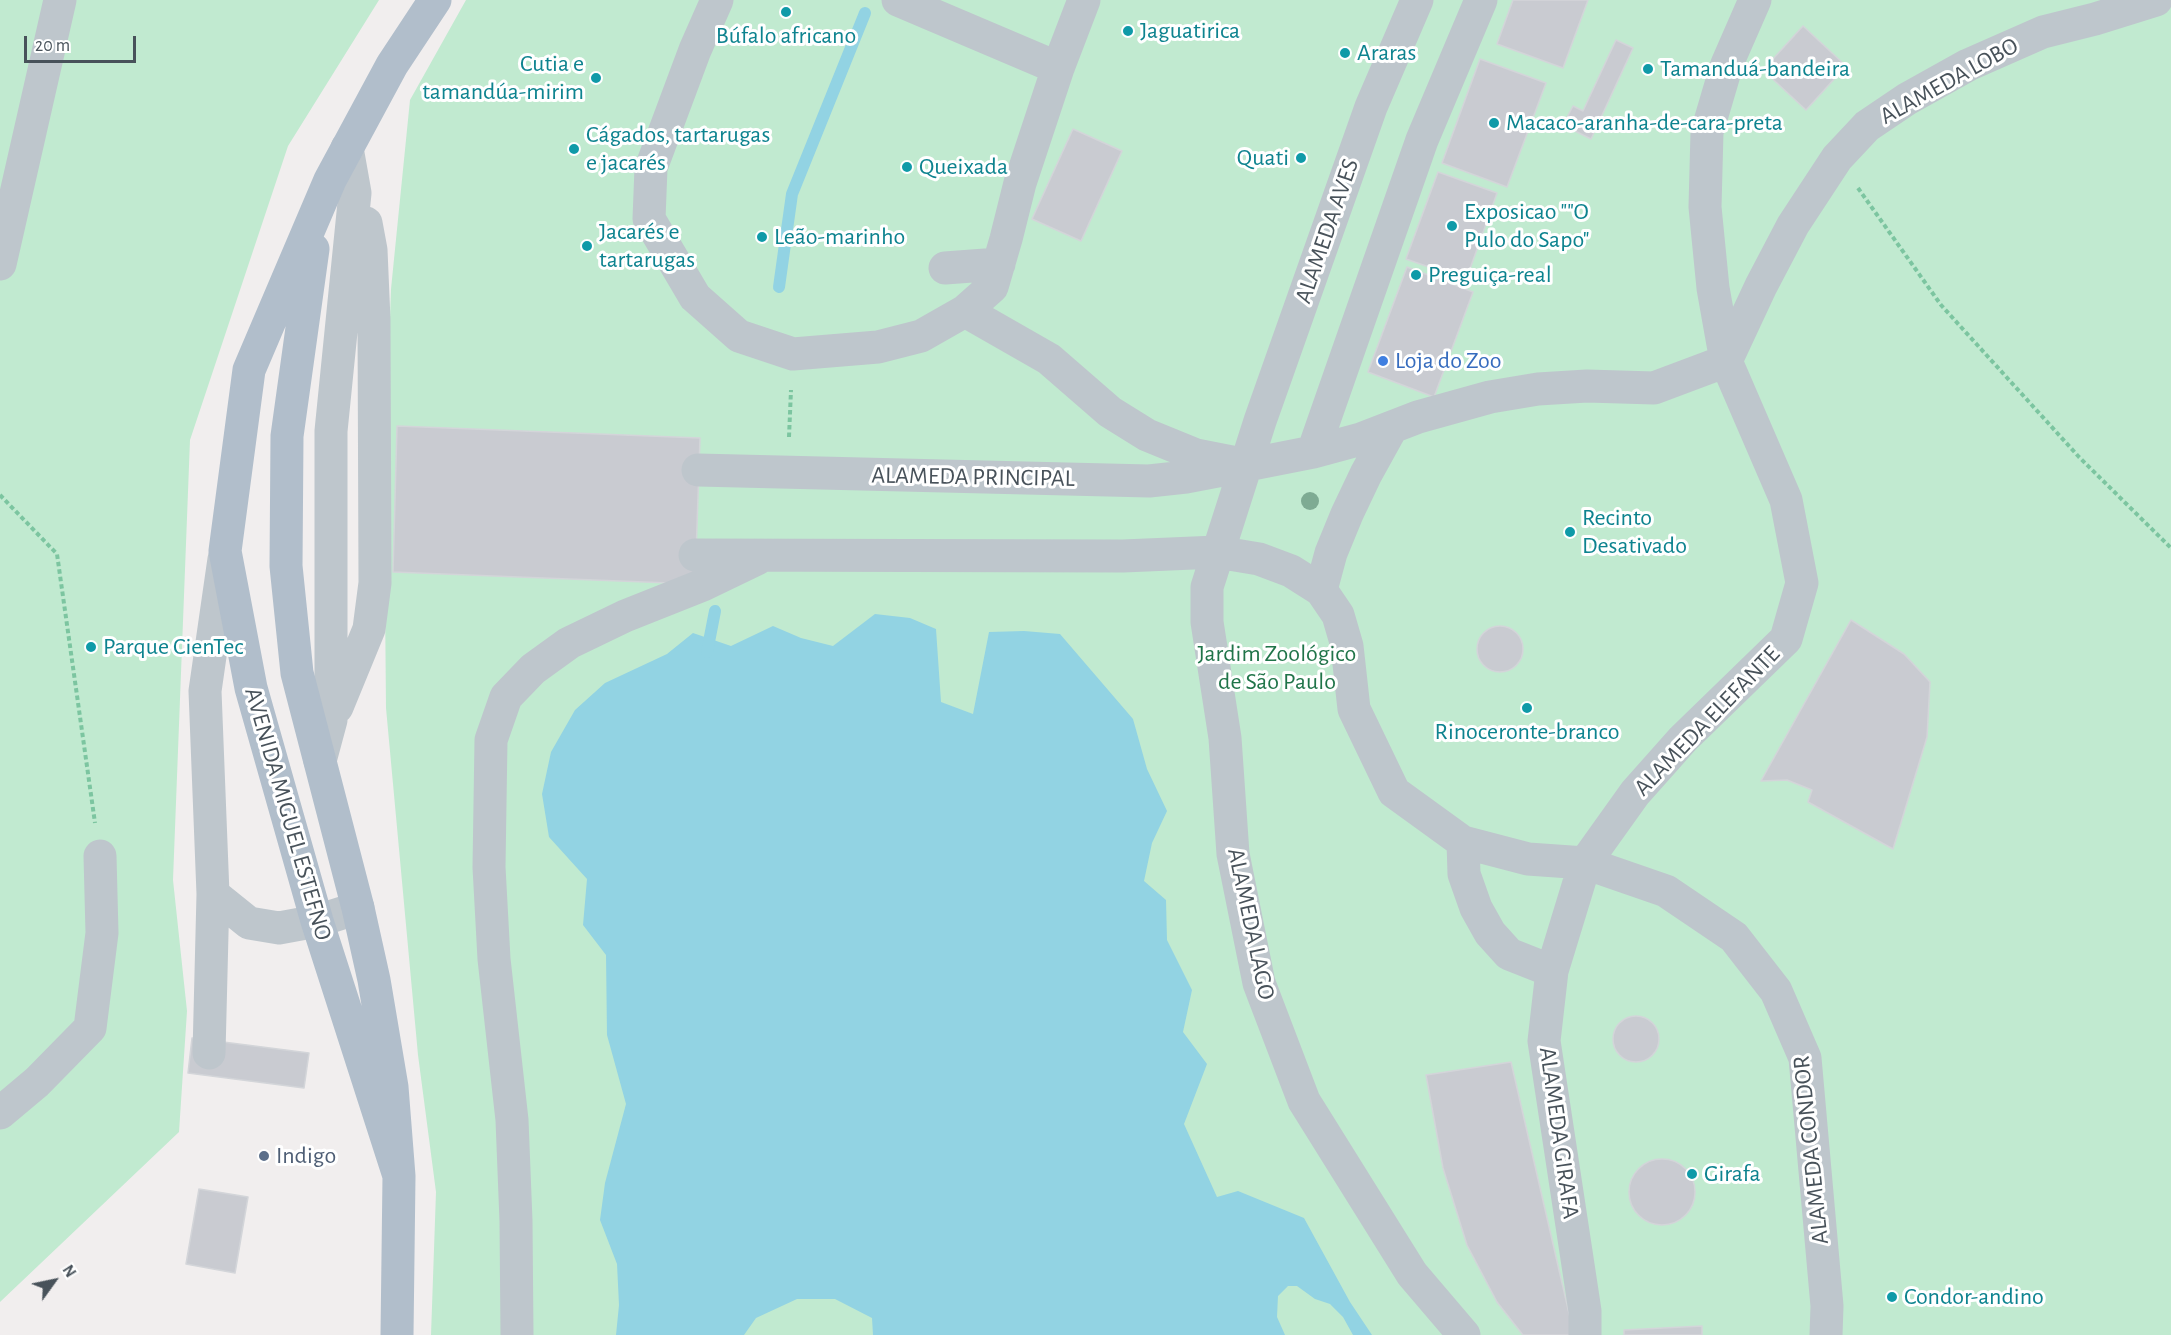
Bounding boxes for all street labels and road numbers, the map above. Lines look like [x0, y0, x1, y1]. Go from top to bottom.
street label: ALAMEDA LOBO [1875, 31, 2023, 131]
street label: ALAMEDA AVES [1289, 155, 1365, 307]
street label: ALAMEDA PRINCIPAL [871, 461, 1075, 493]
street label: ALAMEDA ELEFANTE [1628, 640, 1786, 802]
street label: AVENIDA MIGUEL ESTEFNO [238, 684, 338, 944]
street label: ALAMEDA LAGO [1221, 845, 1281, 1003]
street label: ALAMEDA GIRAFA [1533, 1045, 1585, 1221]
street label: ALAMEDA CONDOR [1787, 1054, 1835, 1246]

